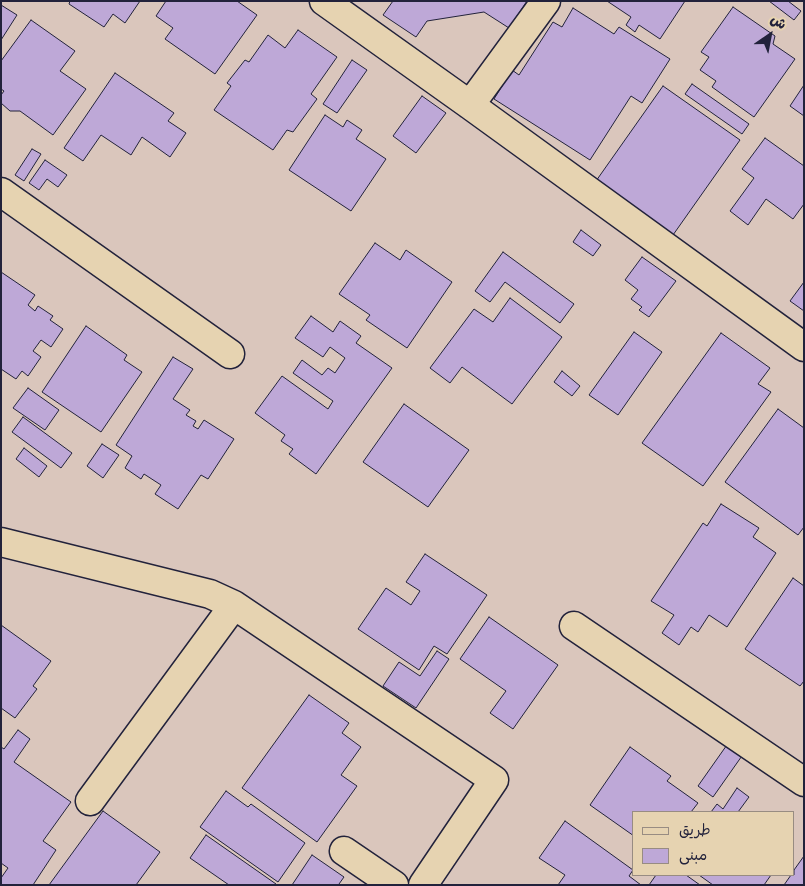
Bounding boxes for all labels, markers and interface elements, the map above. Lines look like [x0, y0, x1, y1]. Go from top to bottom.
north arrow [745, 10, 795, 60]
text: ش [767, 11, 790, 33]
legend [632, 811, 795, 876]
text: طريق [679, 821, 711, 840]
text: مبنى [679, 846, 707, 865]

